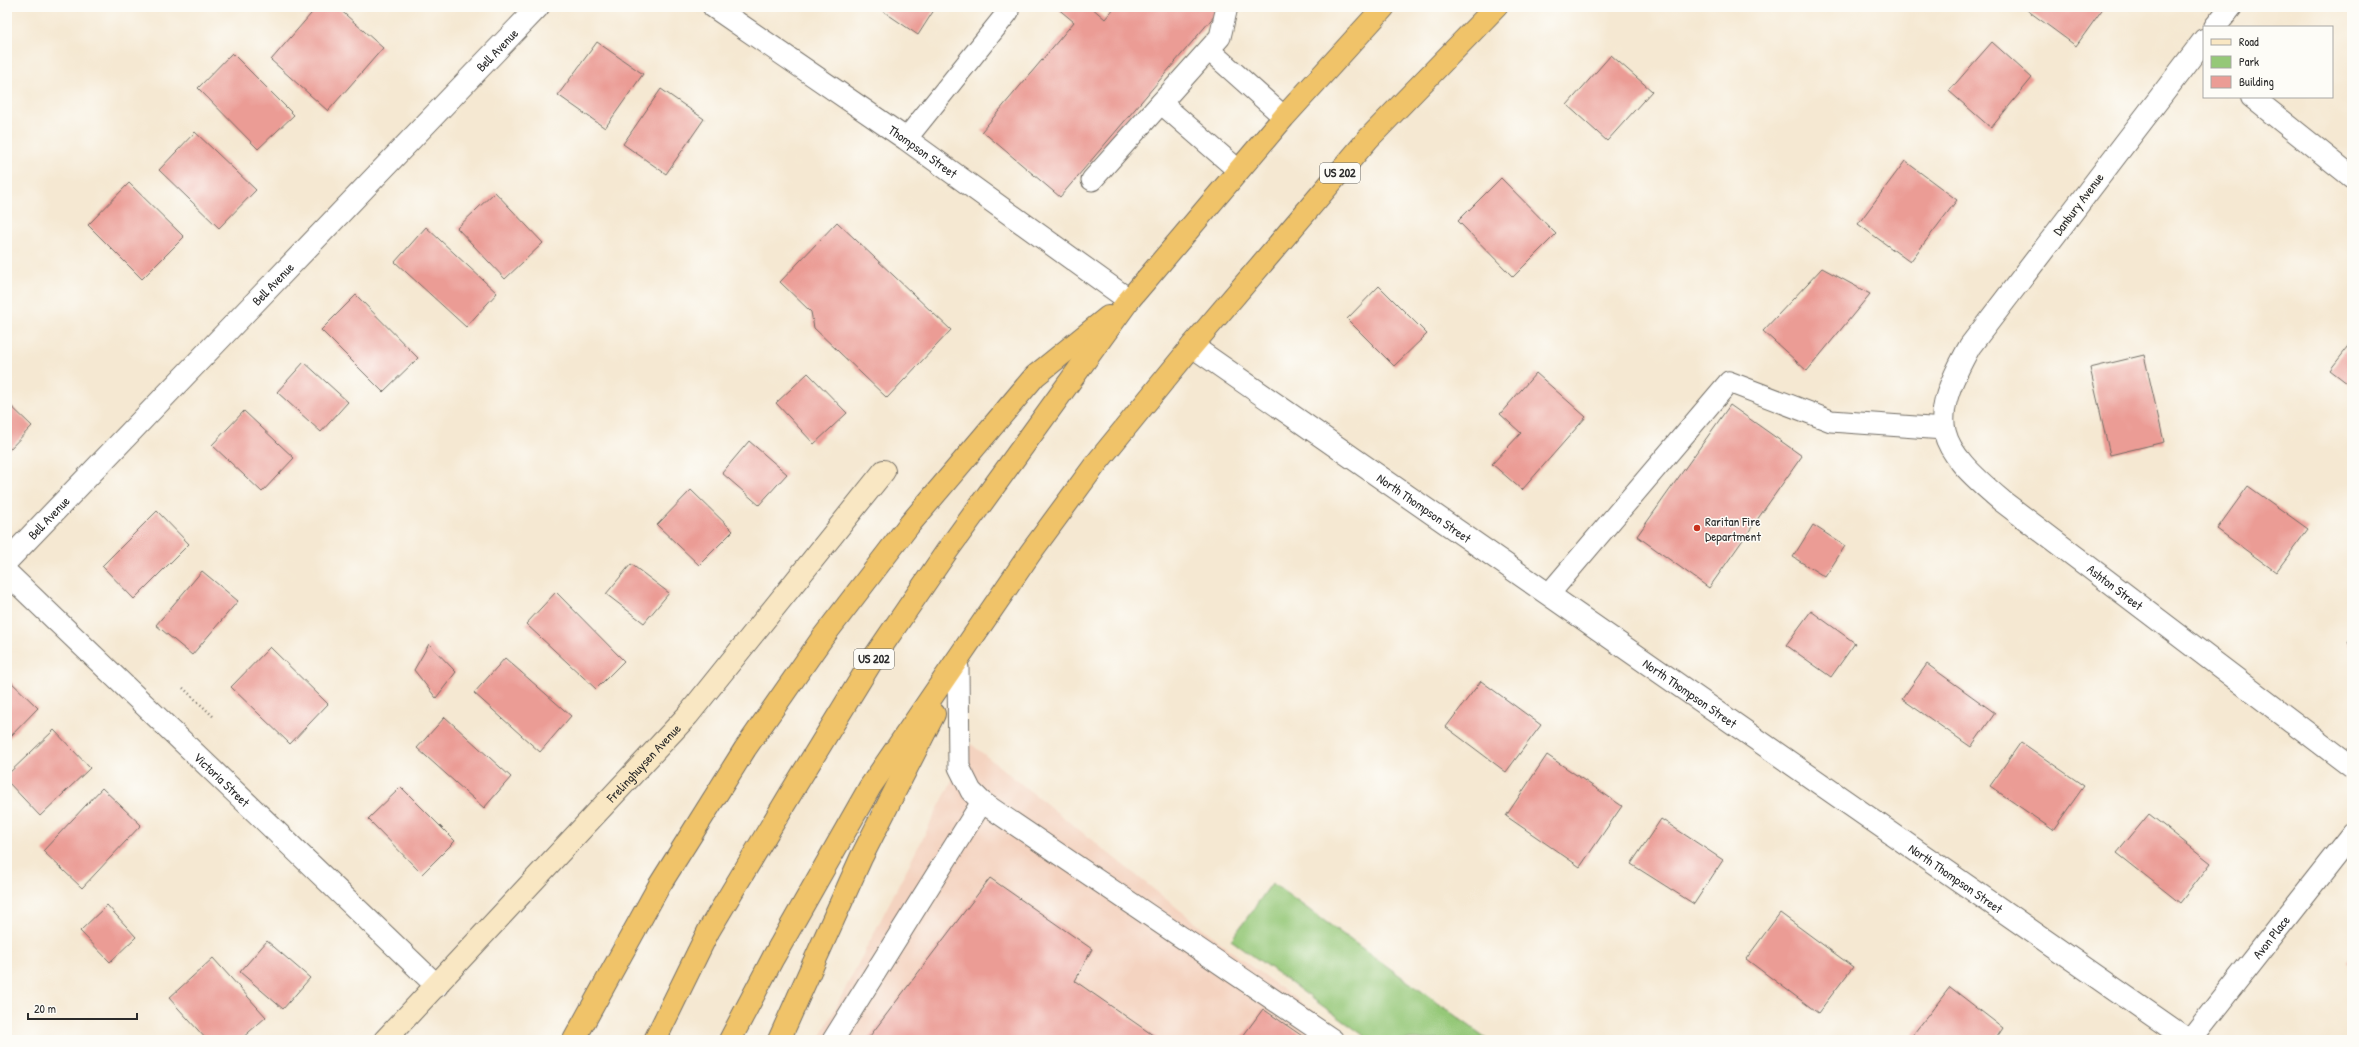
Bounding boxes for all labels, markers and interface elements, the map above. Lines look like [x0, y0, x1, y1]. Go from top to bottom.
street label: Bell Avenue [472, 24, 522, 75]
legend [2203, 26, 2333, 98]
text: Road [2239, 33, 2259, 50]
text: Park [2239, 53, 2259, 70]
text: Building [2239, 73, 2274, 90]
street label: Thompson Street [885, 121, 961, 183]
road number: US 202 [1320, 163, 1360, 183]
street label: Danbury Avenue [2048, 169, 2108, 239]
street label: Bell Avenue [248, 258, 298, 309]
street label: North Thompson Street [1374, 469, 1475, 547]
street label: Bell Avenue [24, 492, 73, 543]
place label: Raritan Fire Department [1705, 512, 1761, 545]
marker: Raritan Fire Department [1692, 523, 1702, 533]
street label: Ashton Street [2084, 560, 2147, 614]
road number: US 202 [854, 649, 894, 669]
street label: North Thompson Street [1639, 654, 1741, 732]
street label: Frelinghuysen Avenue [602, 720, 685, 807]
street label: Victoria Street [190, 748, 254, 811]
street label: North Thompson Street [1905, 839, 2007, 918]
street label: Avon Place [2248, 912, 2294, 963]
scale bar [28, 995, 137, 1021]
text: 20 m [34, 1000, 56, 1017]

